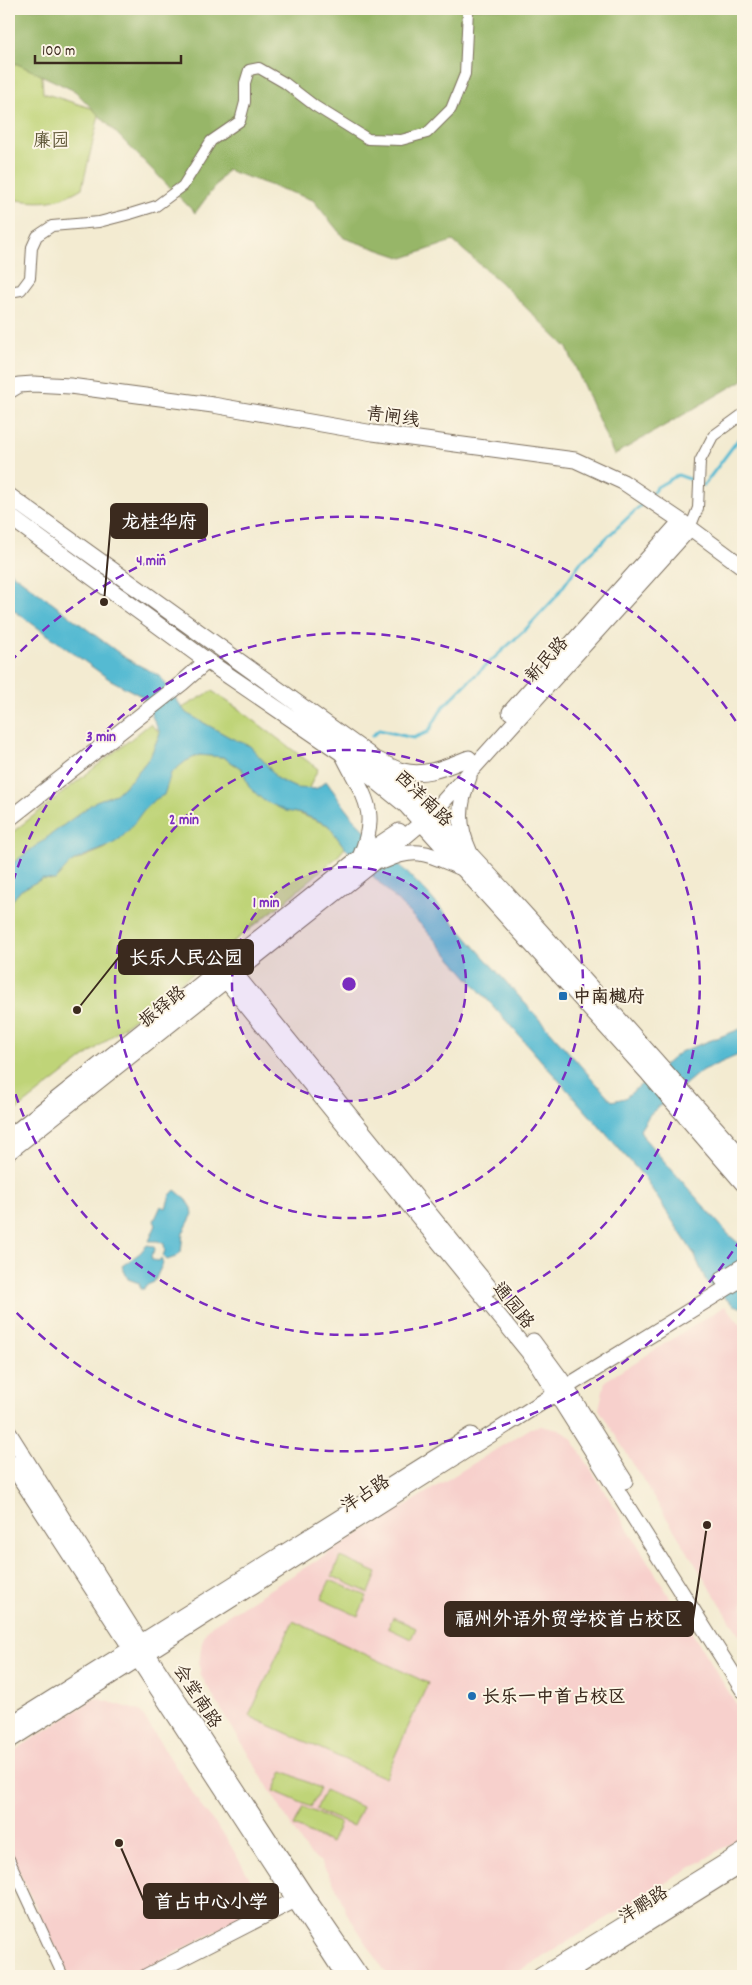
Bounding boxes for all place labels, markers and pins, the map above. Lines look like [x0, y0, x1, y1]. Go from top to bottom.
callout: 龙桂华府 [111, 504, 207, 538]
callout: 长乐人民公园 [119, 940, 253, 974]
centre of rings [340, 975, 358, 993]
place label: 中南樾府 [573, 986, 645, 1011]
marker: 中南樾府 [557, 990, 569, 1002]
callout: 福州外语外贸学校首占校区 [445, 1602, 693, 1636]
place label: 长乐一中首占校区 [482, 1686, 626, 1711]
marker: 长乐一中首占校区 [466, 1690, 478, 1702]
callout: 首占中心小学 [144, 1884, 278, 1918]

